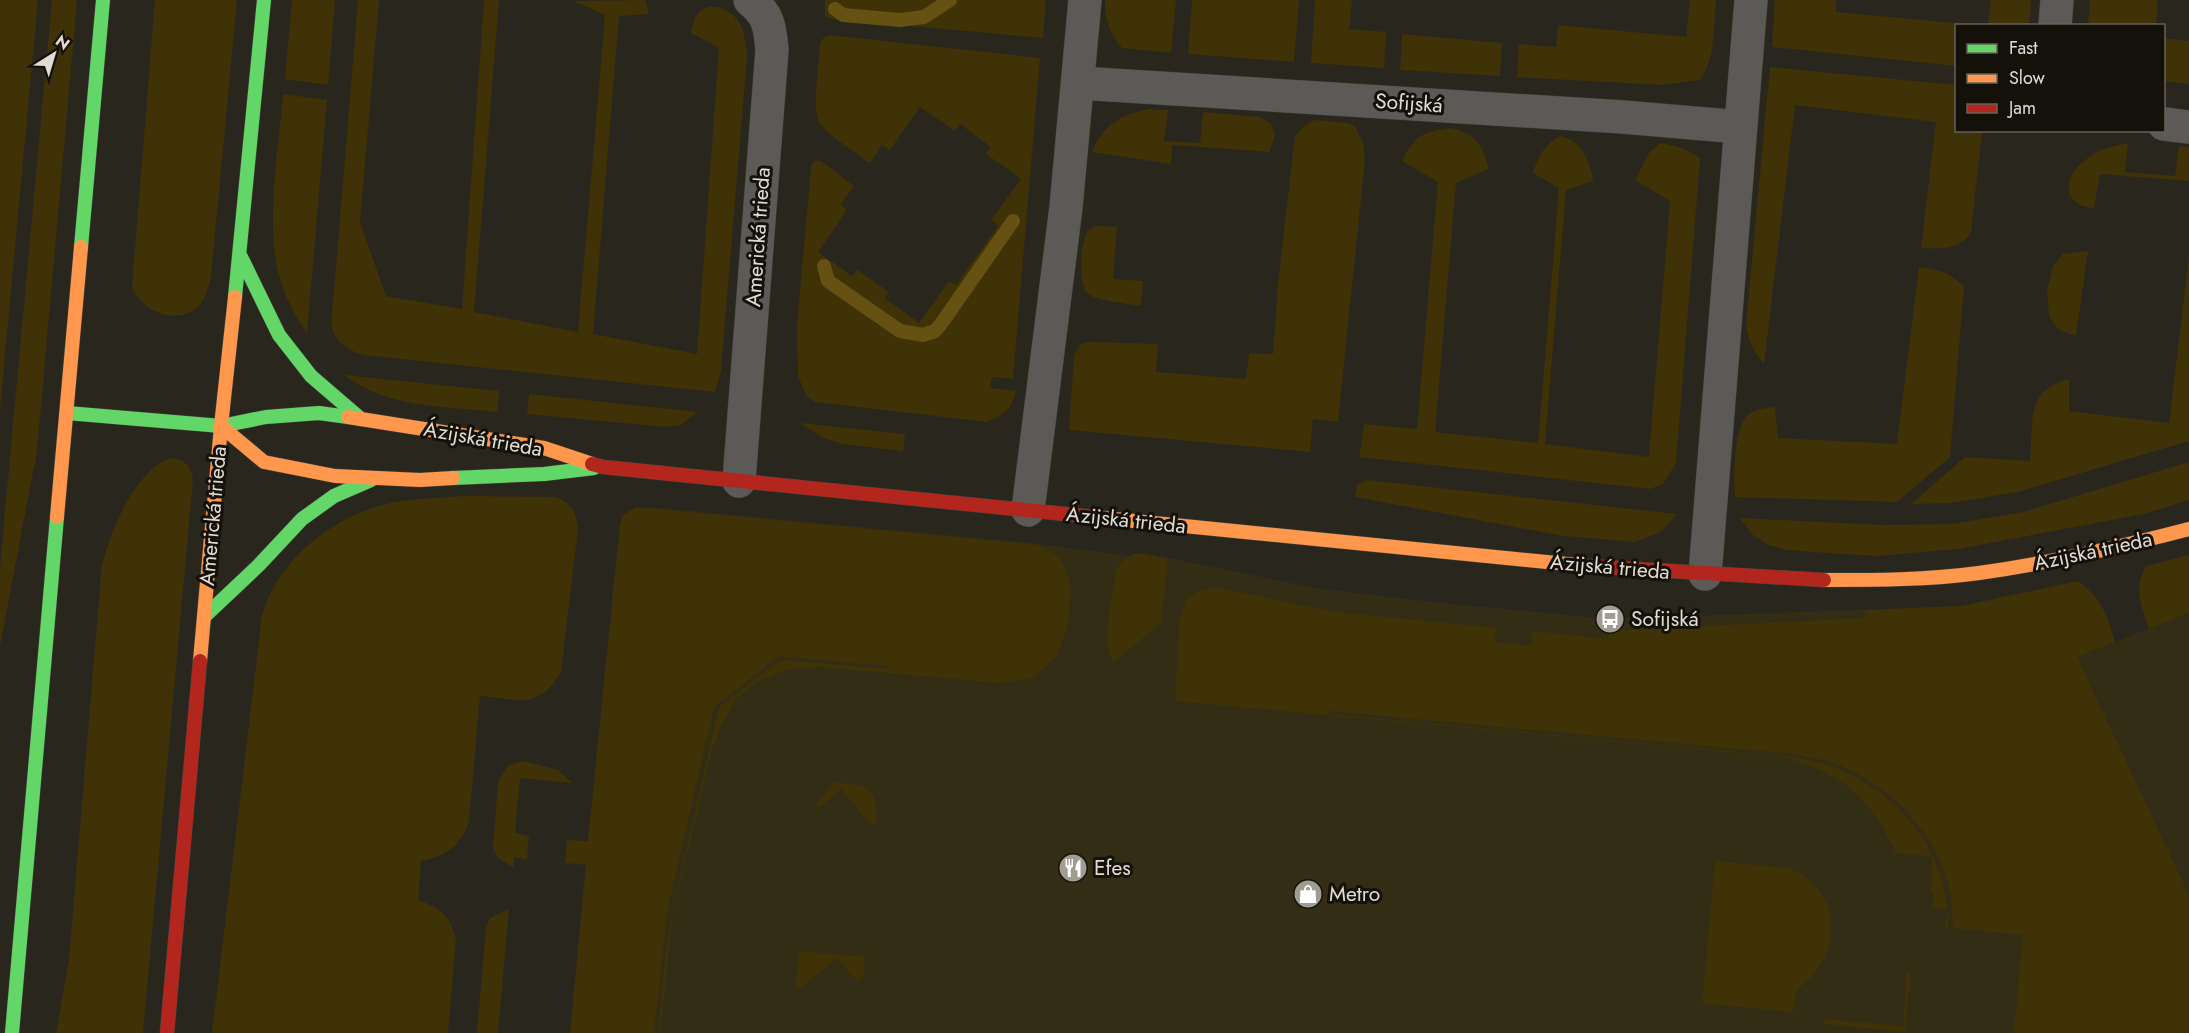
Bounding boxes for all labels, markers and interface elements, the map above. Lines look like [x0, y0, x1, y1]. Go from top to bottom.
north arrow [24, 24, 84, 84]
legend [1955, 24, 2165, 132]
text: N [51, 29, 75, 55]
text: Fast [2009, 35, 2038, 61]
text: Slow [2009, 65, 2046, 91]
street label: Sofijská [1374, 86, 1444, 120]
text: Jam [2007, 95, 2036, 121]
street label: Americká trieda [738, 166, 778, 308]
street label: Ázijská trieda [421, 414, 545, 464]
street label: Americká trieda [192, 445, 234, 587]
street label: Ázijská trieda [1065, 499, 1187, 541]
street label: Ázijská trieda [2031, 524, 2155, 578]
street label: Ázijská trieda [1549, 547, 1671, 587]
bus stop icon: Sofijská [1594, 603, 1626, 635]
place label: Sofijská [1631, 604, 1699, 634]
restaurant icon: Efes [1057, 852, 1089, 884]
place label: Efes [1094, 853, 1131, 883]
shop icon: Metro [1292, 878, 1324, 910]
place label: Metro [1329, 879, 1380, 909]

